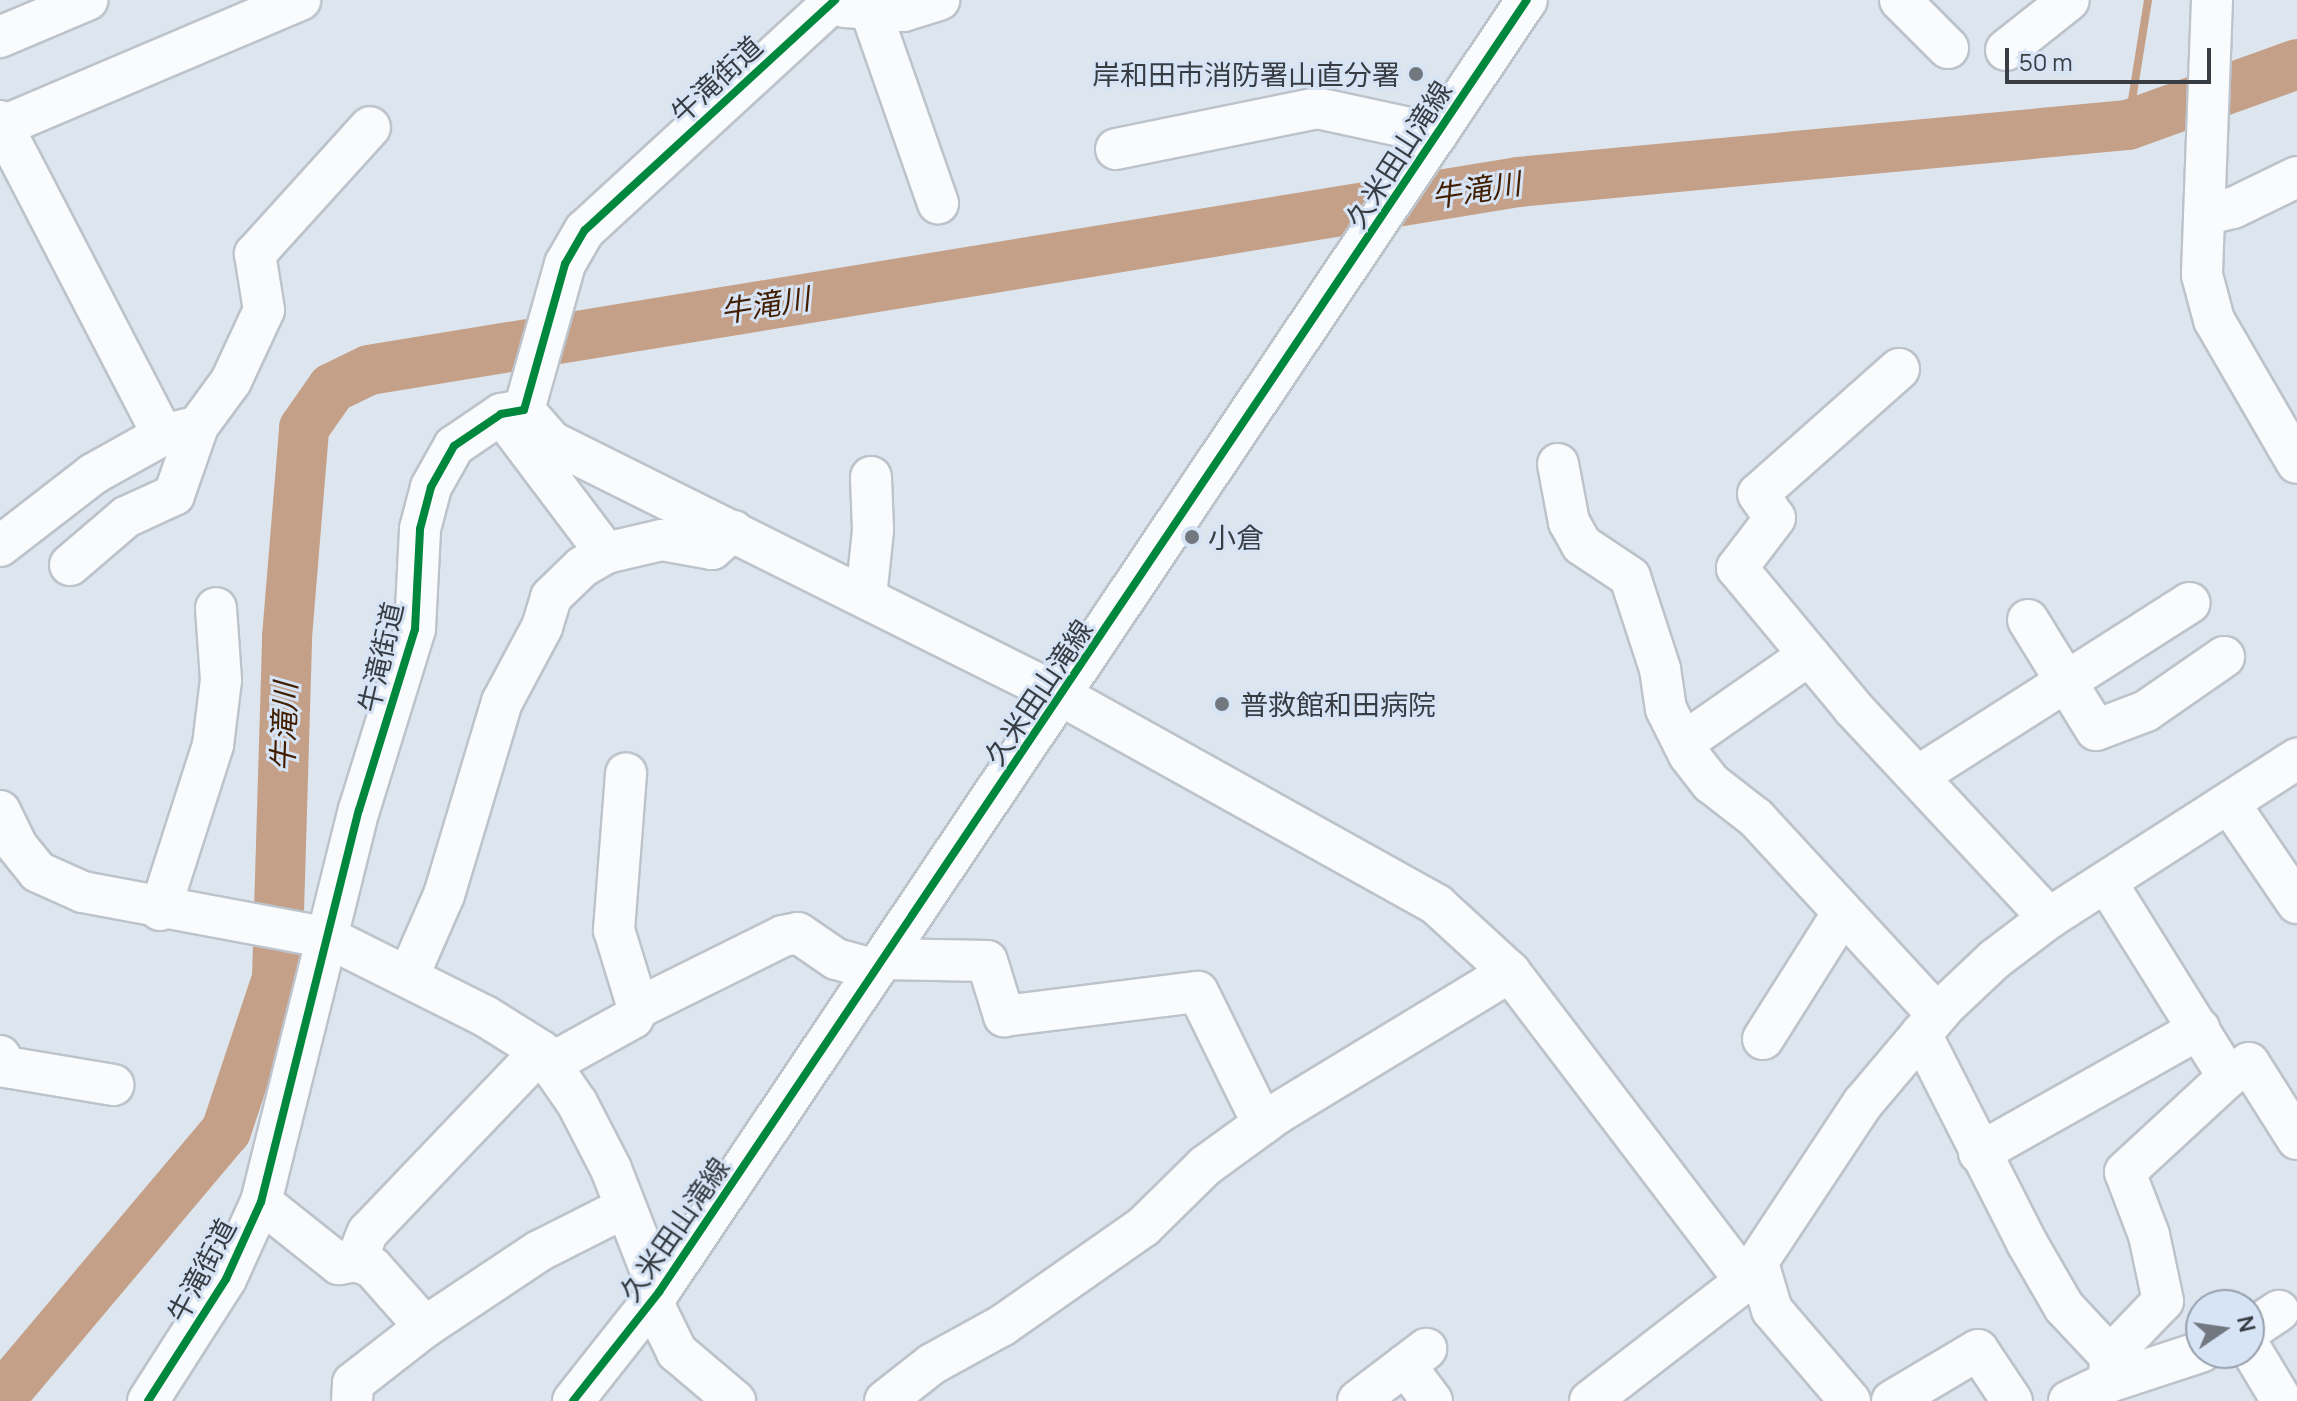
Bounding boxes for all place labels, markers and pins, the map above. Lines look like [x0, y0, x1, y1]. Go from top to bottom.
place label: 岸和田市消防署山直分署 [1092, 57, 1400, 91]
marker: 岸和田市消防署山直分署 [1407, 65, 1425, 83]
place label: 小倉 [1208, 520, 1264, 554]
marker: 小倉 [1183, 528, 1201, 546]
place label: 普救館和田病院 [1240, 687, 1436, 721]
marker: 普救館和田病院 [1211, 693, 1233, 715]

